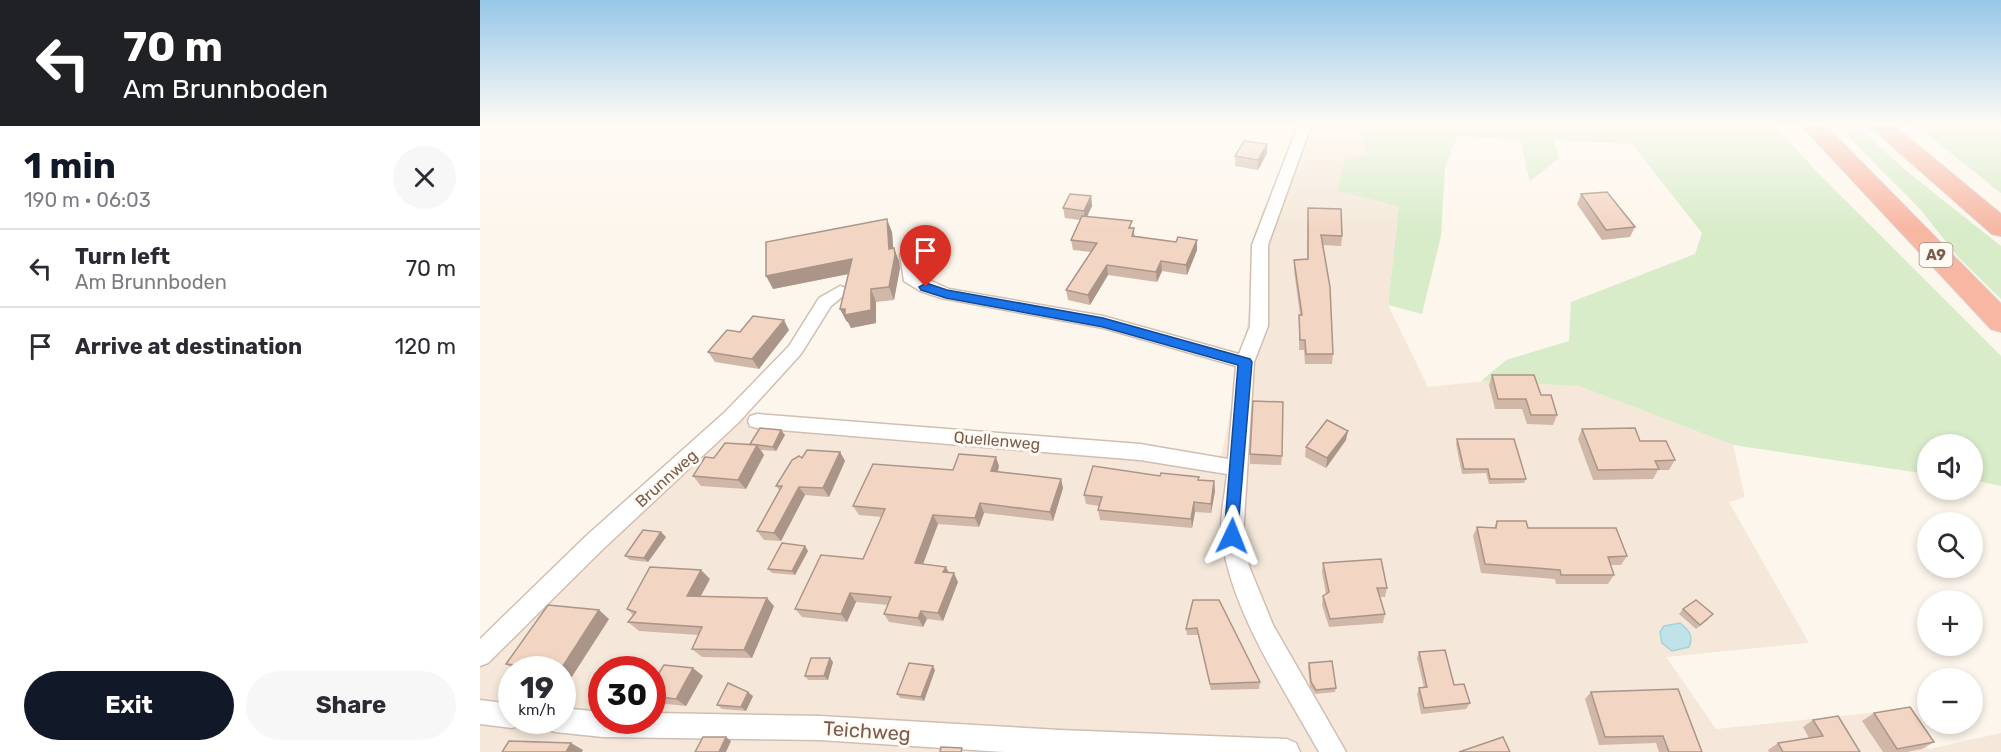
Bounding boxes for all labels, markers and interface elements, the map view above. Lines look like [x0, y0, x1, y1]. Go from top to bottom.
text: 70 m [123, 22, 223, 72]
icon: left [24, 24, 102, 102]
text: Am Brunnboden [123, 73, 328, 105]
text: 1 min [24, 144, 116, 187]
button: close [393, 146, 456, 209]
text: 190 m · 06:03 [24, 188, 151, 212]
pin [900, 225, 951, 287]
icon: arrive [909, 234, 942, 267]
text: Turn left [75, 243, 170, 270]
road number: A9 [1920, 243, 1952, 267]
icon: left [24, 252, 57, 285]
text: 70 m [406, 255, 456, 282]
text: Am Brunnboden [75, 270, 227, 294]
icon: arrive [24, 330, 57, 363]
text: Arrive at destination [75, 333, 302, 360]
text: 120 m [395, 333, 456, 360]
street label: Quellenweg [953, 427, 1041, 454]
map controls [1917, 434, 1983, 734]
button: sound [1917, 434, 1983, 500]
street label: Brunnweg [631, 446, 701, 511]
position arrow [1200, 504, 1264, 568]
button: search [1917, 512, 1983, 578]
button: + [1917, 590, 1983, 656]
speed limit sign: 30 [588, 656, 666, 734]
button: − [1917, 668, 1983, 734]
text: 19 [520, 670, 554, 706]
button: Exit [24, 671, 234, 740]
button: Share [246, 671, 456, 740]
text: km/h [518, 701, 556, 719]
street label: Teichweg [822, 716, 912, 746]

